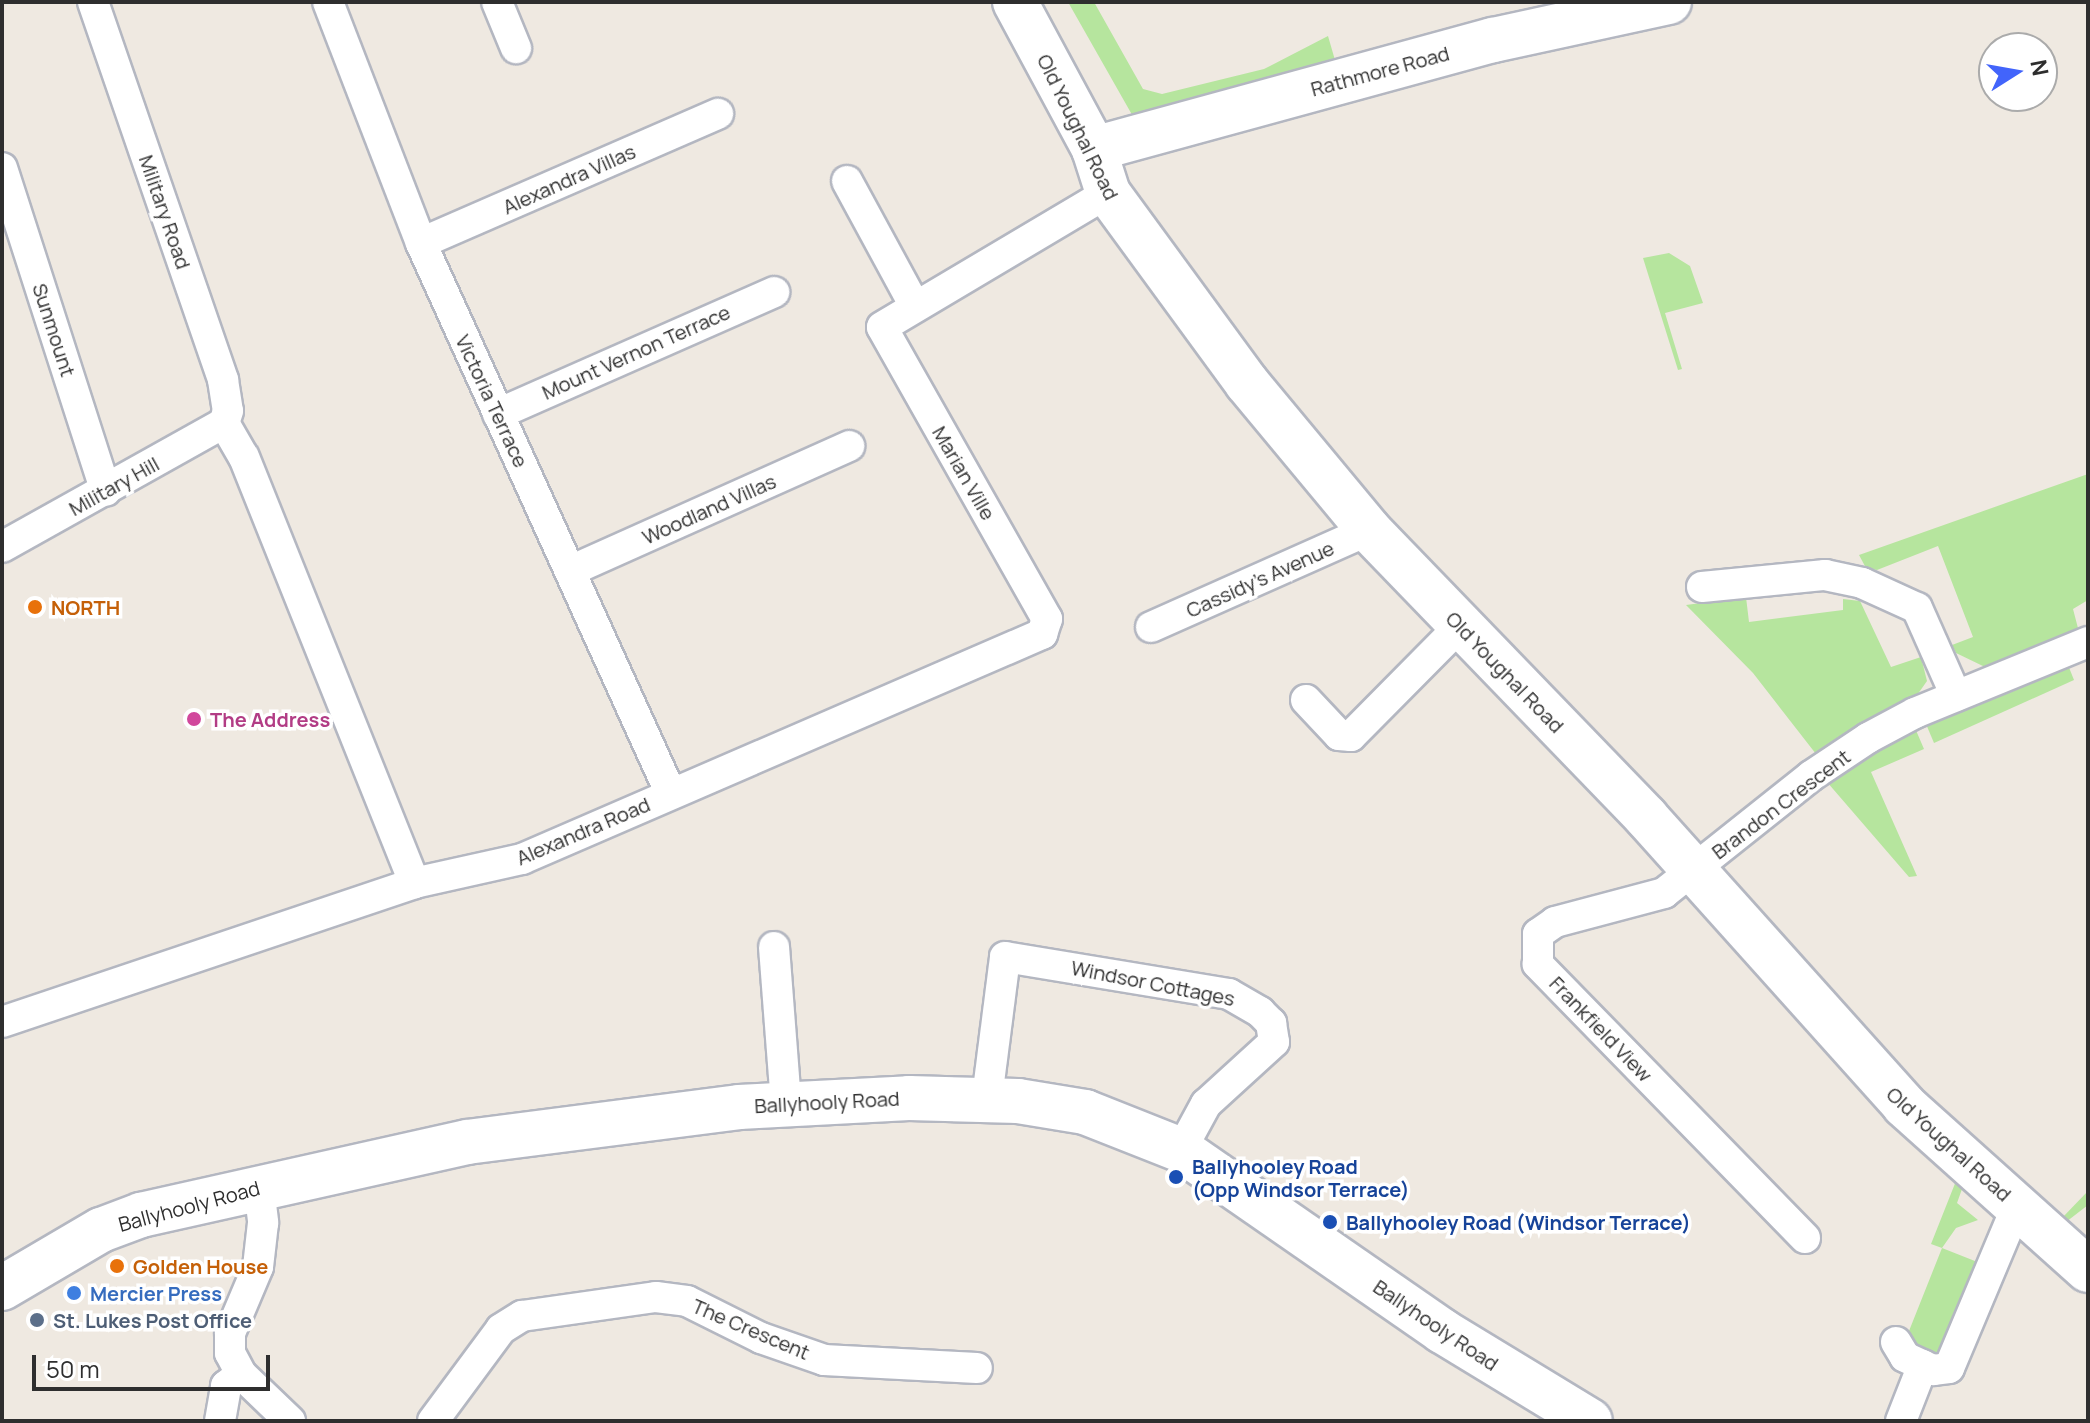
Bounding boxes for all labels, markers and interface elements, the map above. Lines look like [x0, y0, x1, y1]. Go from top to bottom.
north arrow [1978, 32, 2058, 112]
street label: Rathmore Road [1308, 41, 1452, 101]
street label: Old Youghal Road [1032, 50, 1124, 204]
text: N [2023, 57, 2056, 78]
street label: Alexandra Villas [499, 139, 639, 219]
street label: Military Road [134, 152, 196, 272]
street label: Sunmount [28, 280, 80, 380]
street label: Mount Vernon Terrace [538, 300, 734, 404]
street label: Victoria Terrace [451, 331, 533, 471]
street label: Marian Ville [928, 422, 1000, 524]
street label: Military Hill [65, 451, 163, 521]
street label: Woodland Villas [638, 469, 780, 549]
street label: Cassidy's Avenue [1182, 536, 1338, 622]
place label: NORTH [51, 595, 120, 619]
marker: NORTH [26, 598, 44, 616]
street label: Old Youghal Road [1441, 606, 1569, 738]
place label: The Address [210, 707, 330, 731]
marker: The Address [185, 710, 203, 728]
street label: Brandon Crescent [1707, 744, 1855, 864]
street label: Alexandra Road [513, 792, 653, 870]
street label: Windsor Cottages [1069, 955, 1237, 1011]
street label: Frankfield View [1545, 971, 1657, 1087]
street label: Old Youghal Road [1882, 1082, 2016, 1206]
street label: Ballyhooly Road [754, 1086, 900, 1118]
place label: Ballyhooley Road (Opp Windsor Terrace) [1192, 1154, 1410, 1201]
marker: Ballyhooley Road (Opp Windsor Terrace) [1167, 1168, 1185, 1186]
street label: Ballyhooly Road [116, 1176, 262, 1236]
place label: Ballyhooley Road (Windsor Terrace) [1346, 1210, 1691, 1234]
marker: Ballyhooley Road (Windsor Terrace) [1321, 1213, 1339, 1231]
place label: Golden House [133, 1254, 268, 1278]
marker: Golden House [108, 1257, 126, 1275]
street label: Ballyhooly Road [1369, 1274, 1503, 1376]
place label: Mercier Press [90, 1281, 222, 1305]
marker: Mercier Press [65, 1284, 83, 1302]
street label: The Crescent [689, 1294, 813, 1364]
place label: St. Lukes Post Office [53, 1308, 252, 1332]
marker: St. Lukes Post Office [28, 1311, 46, 1329]
scale bar [36, 1339, 274, 1389]
text: 50 m [46, 1352, 100, 1385]

